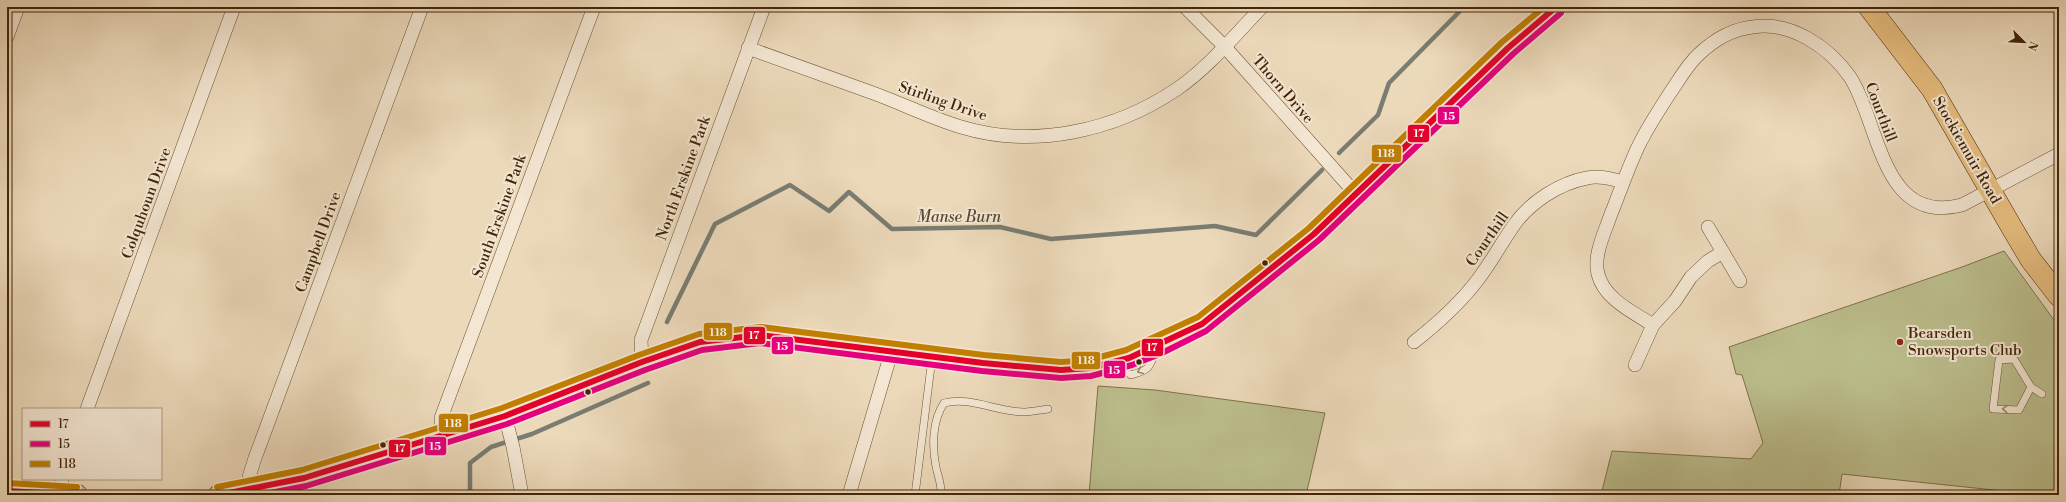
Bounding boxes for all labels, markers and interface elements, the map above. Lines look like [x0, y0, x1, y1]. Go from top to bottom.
north arrow [2004, 22, 2044, 62]
text: N [2024, 39, 2040, 53]
street label: Thorn Drive [1248, 51, 1318, 127]
street label: Stirling Drive [896, 77, 990, 126]
street label: Courthill [1860, 80, 1901, 145]
street label: Stockiemuir Road [1928, 93, 2005, 208]
line badge: 15 [1437, 106, 1460, 125]
text: 15 [1443, 110, 1455, 124]
street label: North Erskine Park [652, 112, 715, 243]
line badge: 17 [1407, 124, 1430, 143]
text: 17 [1413, 127, 1425, 141]
line badge: 118 [1371, 144, 1402, 163]
street label: Colquhoun Drive [118, 145, 175, 261]
text: 118 [1377, 147, 1395, 161]
street label: South Erskine Park [468, 151, 531, 281]
street label: Campbell Drive [291, 189, 346, 295]
water label: Manse Burn [917, 207, 1002, 227]
street label: Courthill [1462, 208, 1513, 270]
unlabelled marker [1260, 258, 1270, 268]
line badge: 118 [703, 322, 733, 341]
place label: Bearsden Snowsports Club [1907, 324, 2022, 360]
text: 118 [709, 326, 727, 340]
line badge: 17 [743, 326, 766, 345]
text: 17 [748, 329, 760, 343]
line badge: 15 [771, 336, 794, 355]
marker: Bearsden Snowsports Club [1895, 337, 1905, 347]
line badge: 17 [1141, 338, 1164, 357]
text: 15 [776, 340, 788, 354]
text: 17 [1146, 341, 1158, 355]
line badge: 118 [1071, 351, 1101, 370]
text: 118 [1077, 354, 1095, 368]
unlabelled marker [1134, 357, 1144, 367]
line badge: 15 [1103, 360, 1126, 379]
text: 15 [1108, 364, 1120, 378]
one-way arrow [1137, 367, 1144, 375]
unlabelled marker [583, 387, 593, 397]
one-way arrow [2002, 405, 2008, 414]
legend [22, 408, 162, 480]
line badge: 118 [438, 413, 469, 433]
text: 17 [58, 417, 69, 432]
text: 118 [444, 417, 462, 431]
line badge: 15 [424, 436, 447, 456]
text: 15 [58, 437, 70, 452]
line badge: 17 [388, 439, 411, 458]
unlabelled marker [378, 440, 388, 450]
text: 15 [429, 440, 441, 454]
text: 17 [394, 442, 406, 456]
text: 118 [58, 457, 76, 472]

